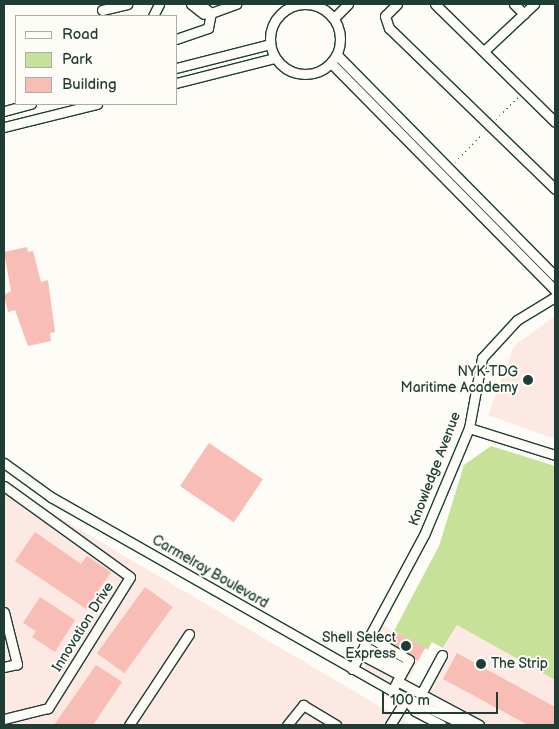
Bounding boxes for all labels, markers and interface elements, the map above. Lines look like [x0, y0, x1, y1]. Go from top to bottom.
legend [15, 15, 178, 105]
text: Road [62, 25, 98, 44]
text: Park [62, 50, 92, 69]
text: Building [62, 75, 117, 94]
place label: NYK-TDG Maritime Academy [401, 364, 518, 397]
marker: NYK-TDG Maritime Academy [522, 374, 534, 386]
street label: Knowledge Avenue [406, 410, 464, 528]
street label: Carmelray Boulevard [148, 532, 272, 612]
street label: Innovation Drive [49, 579, 117, 675]
place label: Shell Select Express [322, 630, 396, 662]
marker: Shell Select Express [400, 640, 412, 652]
place label: The Strip [491, 656, 548, 672]
marker: The Strip [475, 658, 487, 670]
scale bar [384, 682, 500, 714]
text: 100 m [390, 691, 430, 710]

